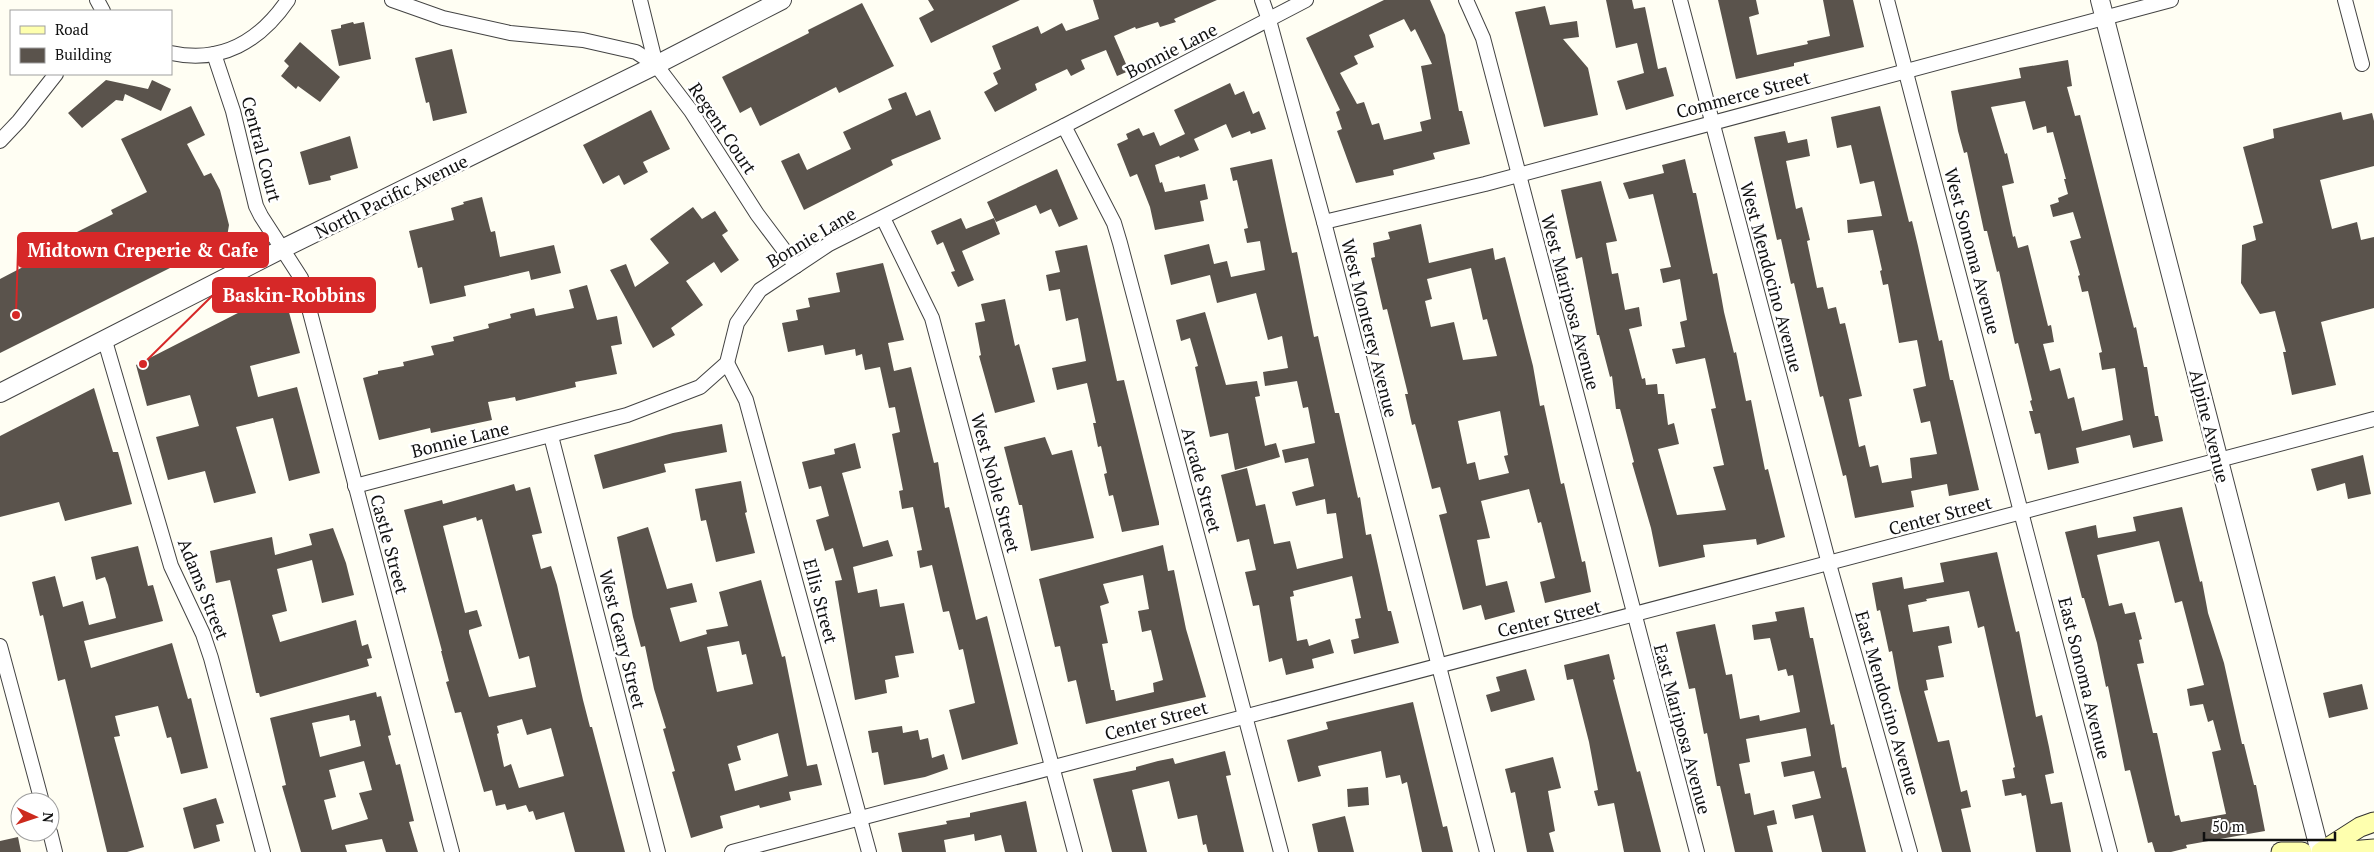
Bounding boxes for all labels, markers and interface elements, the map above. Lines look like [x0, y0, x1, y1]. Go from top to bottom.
legend [10, 10, 172, 75]
street label: Bonnie Lane [1121, 17, 1221, 83]
text: Road [55, 19, 88, 39]
text: Building [55, 44, 113, 64]
street label: Commerce Street [1673, 65, 1813, 123]
street label: Regent Court [684, 78, 763, 179]
street label: Central Court [236, 94, 288, 205]
street label: North Pacific Avenue [311, 149, 471, 243]
street label: West Sonoma Avenue [1939, 165, 2007, 337]
street label: West Mendocino Avenue [1735, 179, 1809, 375]
street label: Bonnie Lane [762, 201, 860, 273]
street label: West Mariposa Avenue [1536, 212, 1606, 392]
callout: Midtown Creperie & Cafe [18, 233, 268, 267]
street label: West Monterey Avenue [1336, 236, 1404, 420]
text: Midtown Creperie & Cafe [28, 237, 258, 262]
callout: Baskin-Robbins [213, 278, 375, 312]
text: Baskin-Robbins [223, 282, 366, 307]
street label: Alpine Avenue [2184, 367, 2236, 485]
street label: West Noble Street [966, 411, 1026, 556]
street label: Bonnie Lane [409, 415, 511, 463]
street label: Arcade Street [1176, 425, 1228, 536]
street label: Center Street [1886, 490, 1995, 540]
street label: Castle Street [365, 492, 415, 597]
street label: Adams Street [173, 535, 235, 643]
street label: Ellis Street [798, 556, 844, 646]
street label: West Geary Street [594, 567, 652, 711]
street label: Center Street [1495, 593, 1604, 642]
street label: East Sonoma Avenue [2053, 594, 2117, 762]
street label: East Mendocino Avenue [1850, 608, 1926, 798]
street label: East Mariposa Avenue [1649, 641, 1717, 817]
street label: Center Street [1102, 695, 1211, 745]
north arrow [10, 792, 60, 842]
scale bar [2204, 810, 2335, 842]
text: N [39, 812, 58, 824]
text: 50 m [2212, 816, 2245, 836]

